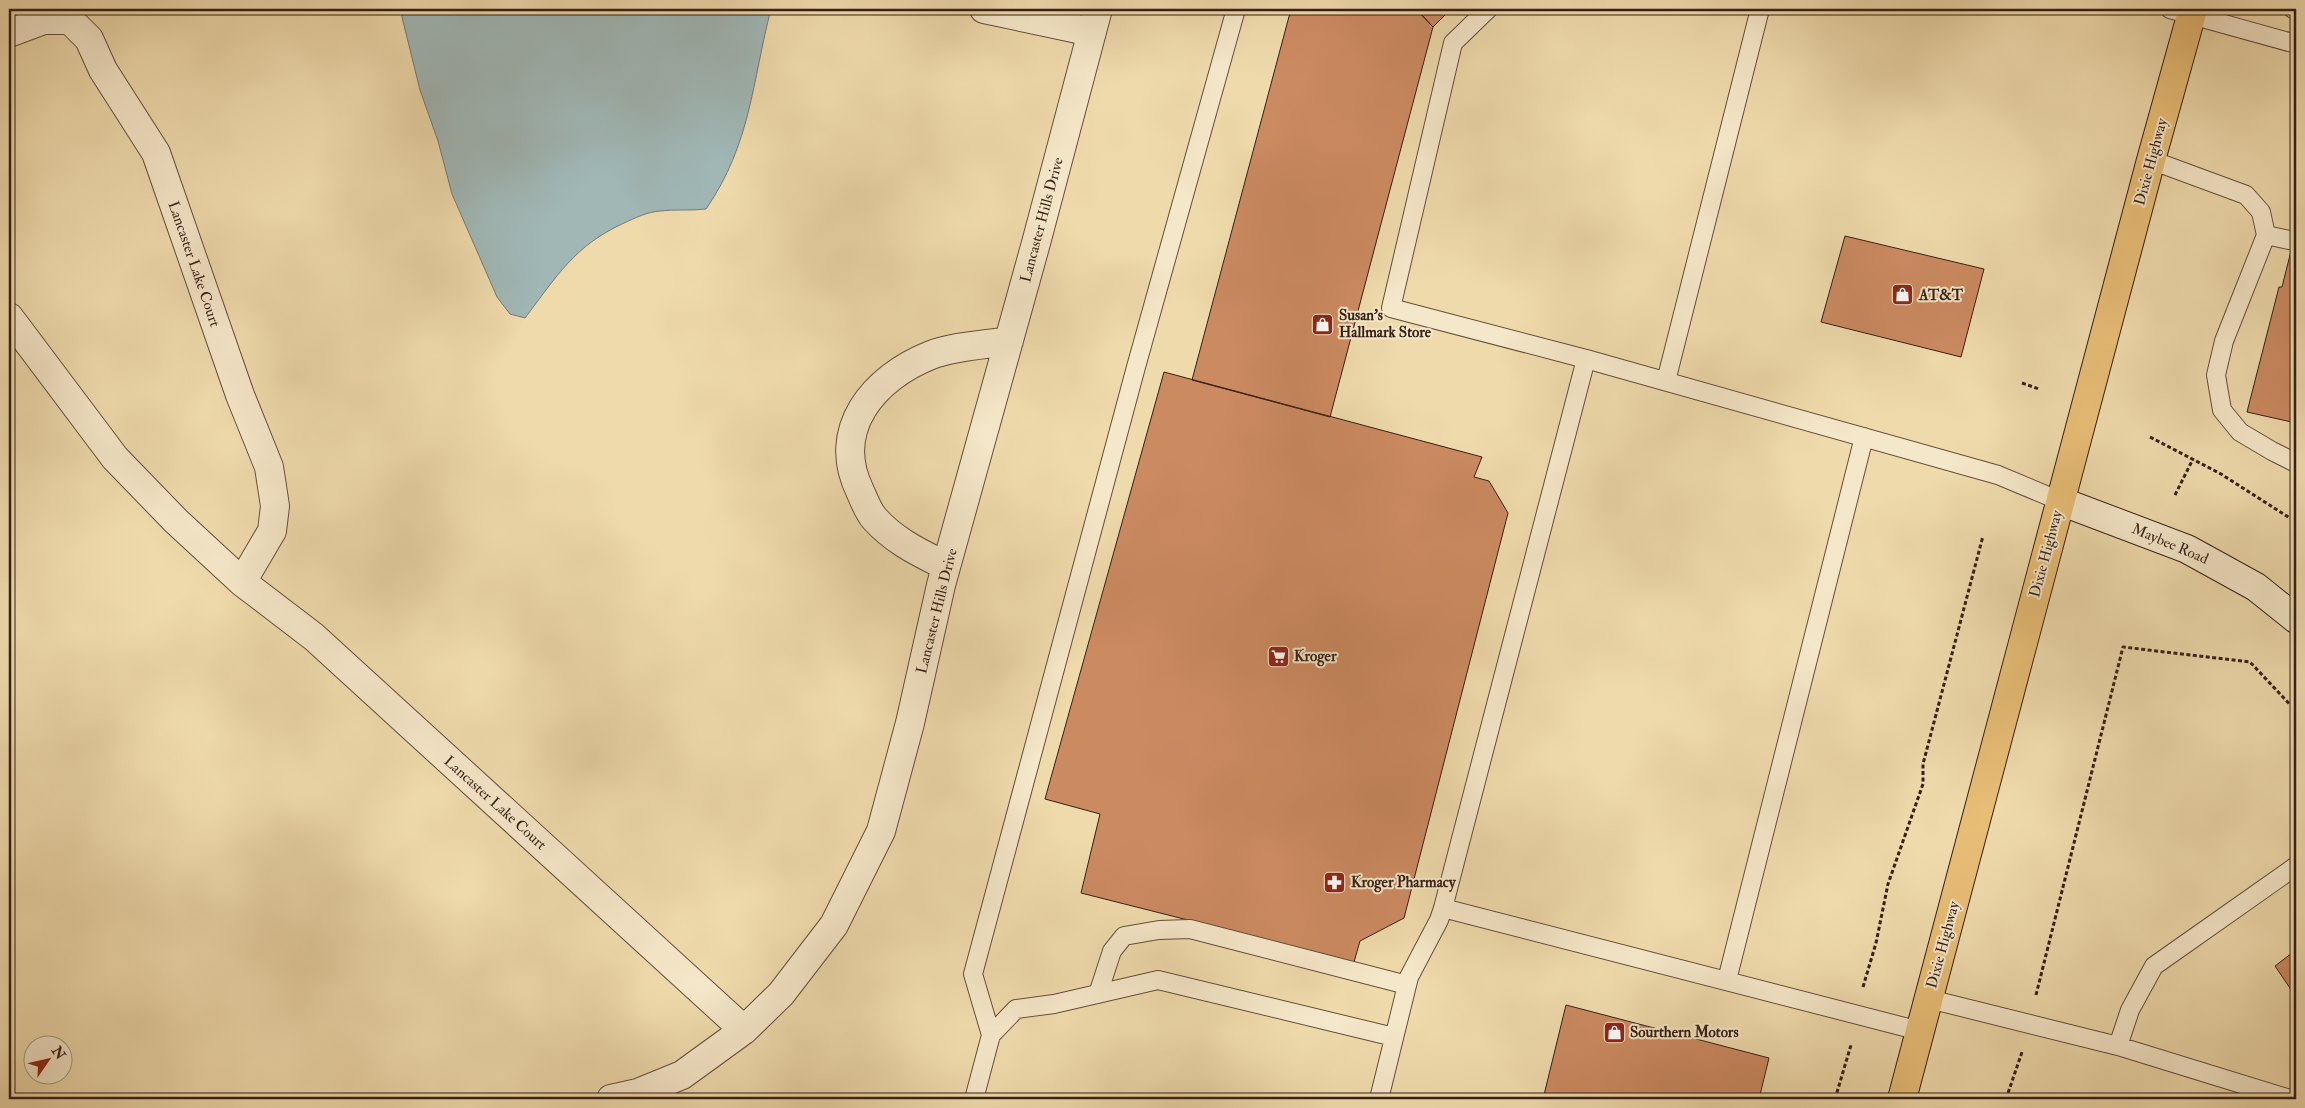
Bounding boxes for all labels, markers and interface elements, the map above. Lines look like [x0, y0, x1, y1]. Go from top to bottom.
street label: Dixie Highway [2130, 116, 2172, 208]
street label: Lancaster Hills Drive [1016, 155, 1068, 285]
street label: Lancaster Lake Court [164, 199, 224, 330]
shop icon: AT&T [1891, 283, 1915, 307]
place label: AT&T [1918, 286, 1964, 305]
place label: Susan's Hallmark Store [1339, 306, 1432, 342]
shop icon: Susan's Hallmark Store [1311, 312, 1335, 336]
street label: Dixie Highway [2025, 508, 2067, 600]
street label: Maybee Road [2129, 519, 2212, 569]
street label: Lancaster Hills Drive [912, 546, 962, 676]
supermarket icon: Kroger [1266, 644, 1290, 668]
place label: Kroger [1294, 647, 1337, 667]
street label: Lancaster Lake Court [440, 752, 550, 854]
pharmacy icon: Kroger Pharmacy [1323, 870, 1347, 894]
place label: Kroger Pharmacy [1351, 873, 1457, 893]
street label: Dixie Highway [1922, 899, 1964, 991]
shop icon: Sourthern Motors [1602, 1020, 1626, 1044]
place label: Sourthern Motors [1630, 1023, 1739, 1042]
north arrow [22, 1036, 72, 1086]
text: N [47, 1042, 69, 1063]

